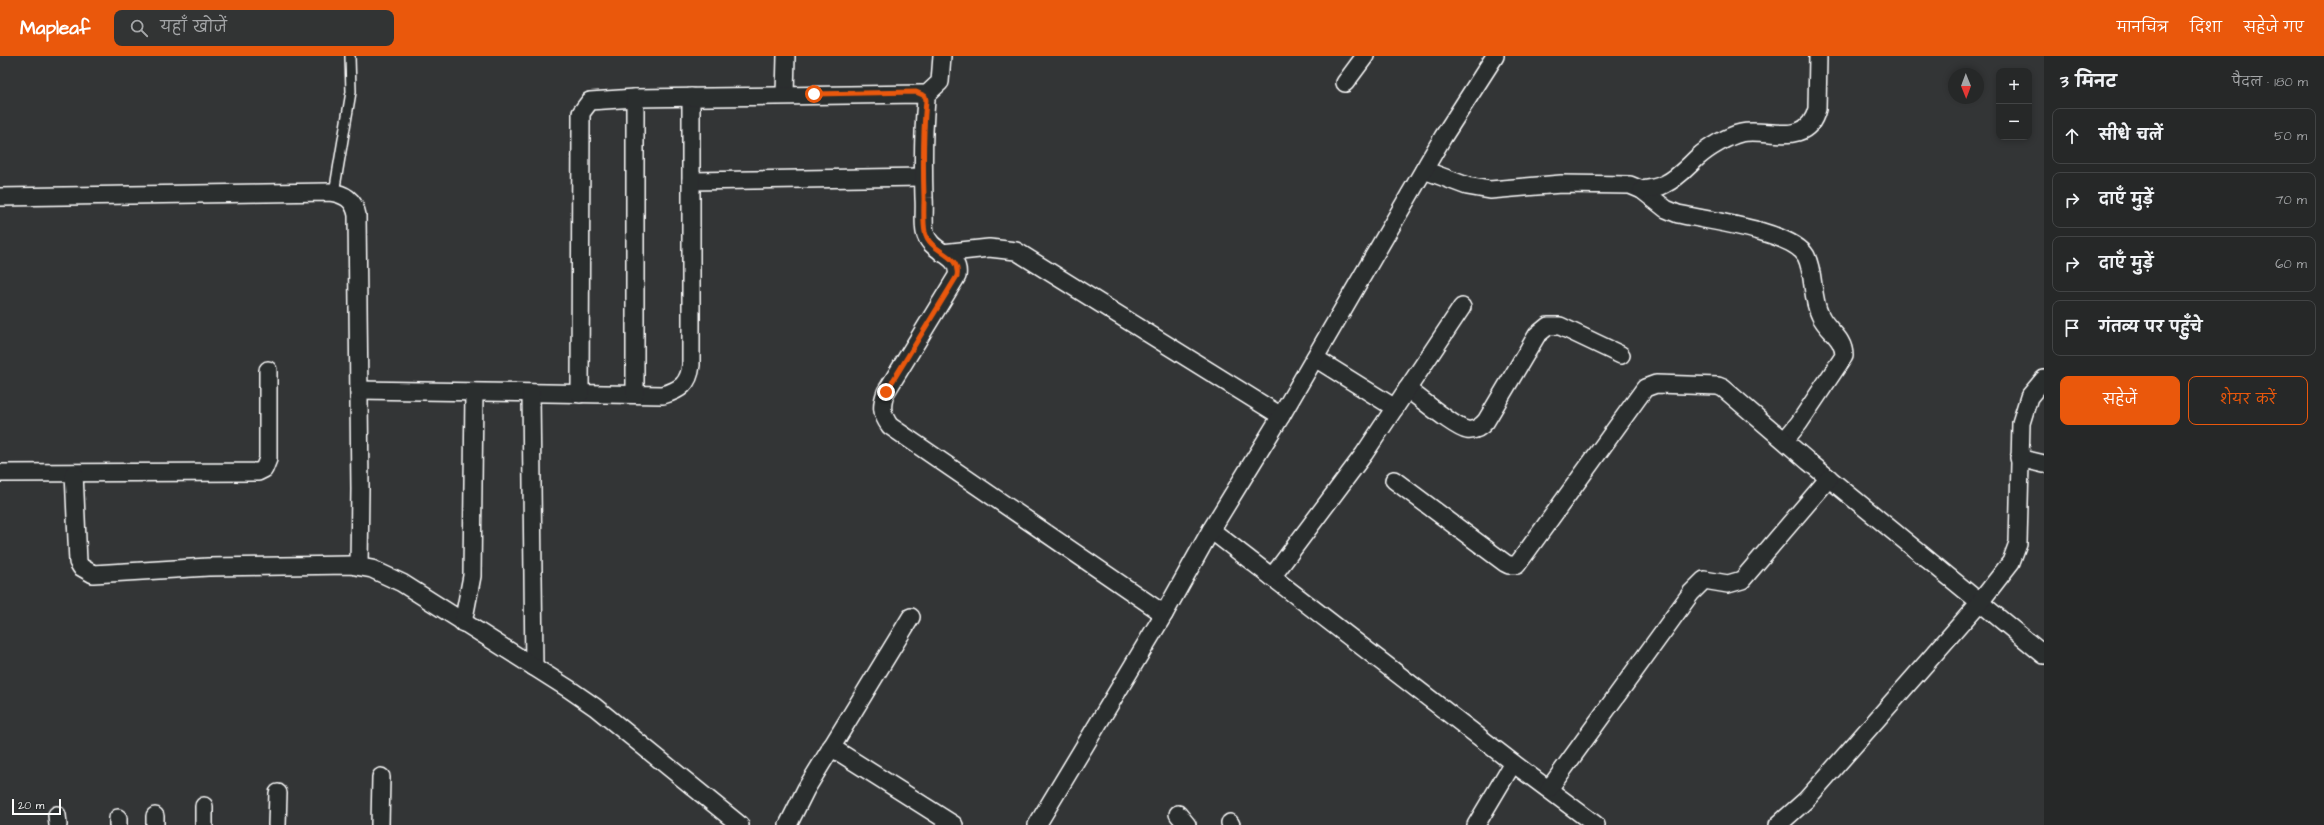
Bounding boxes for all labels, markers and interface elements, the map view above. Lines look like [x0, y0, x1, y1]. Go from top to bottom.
search box [114, 10, 394, 46]
text: Mapleaf [20, 15, 90, 42]
icon: search [128, 17, 150, 39]
text: यहाँ खोजें [160, 17, 227, 38]
text: मानचित्र [2117, 18, 2168, 38]
text: दिशा [2190, 18, 2222, 38]
text: सहेजे गए [2244, 18, 2304, 38]
north arrow [1948, 68, 1984, 104]
map controls [1996, 68, 2032, 140]
button: + [1996, 68, 2032, 104]
text: 3 मिनट [2060, 70, 2117, 94]
text: पैदल · 180 m [2232, 73, 2308, 91]
route start [805, 85, 823, 103]
button: − [1996, 104, 2032, 140]
icon: ahead [2061, 125, 2083, 147]
text: सीधे चलें [2099, 125, 2163, 146]
text: 50 m [2274, 127, 2307, 145]
icon: right [2061, 189, 2083, 211]
text: दाएँ मुड़ें [2099, 189, 2153, 210]
text: 70 m [2275, 191, 2307, 209]
icon: right [2061, 253, 2083, 275]
text: दाएँ मुड़ें [2099, 253, 2153, 274]
text: 60 m [2275, 255, 2307, 273]
icon: arrive [2061, 317, 2083, 339]
text: गंतव्य पर पहुँचे [2099, 317, 2202, 338]
button: सहेजें [2060, 376, 2180, 425]
button: शेयर करें [2188, 376, 2308, 425]
route end [877, 383, 895, 401]
scale bar [12, 797, 61, 816]
text: 20 m [18, 798, 44, 813]

